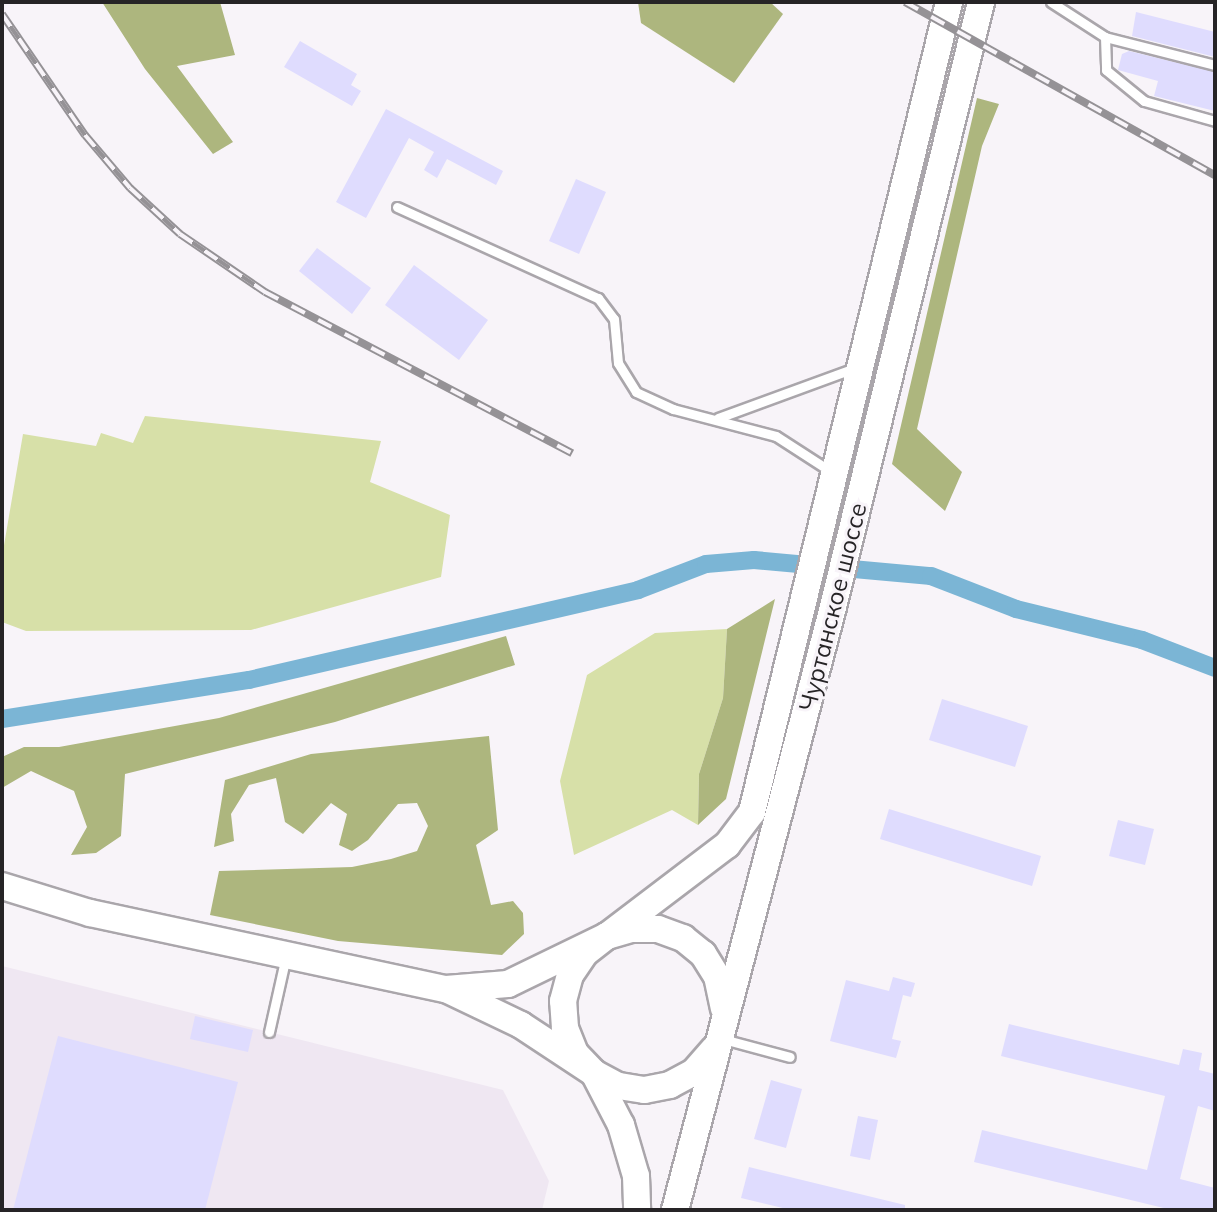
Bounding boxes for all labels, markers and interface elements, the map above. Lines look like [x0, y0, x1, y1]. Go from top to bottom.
street label: Чуртанское шоссе [793, 500, 873, 714]

